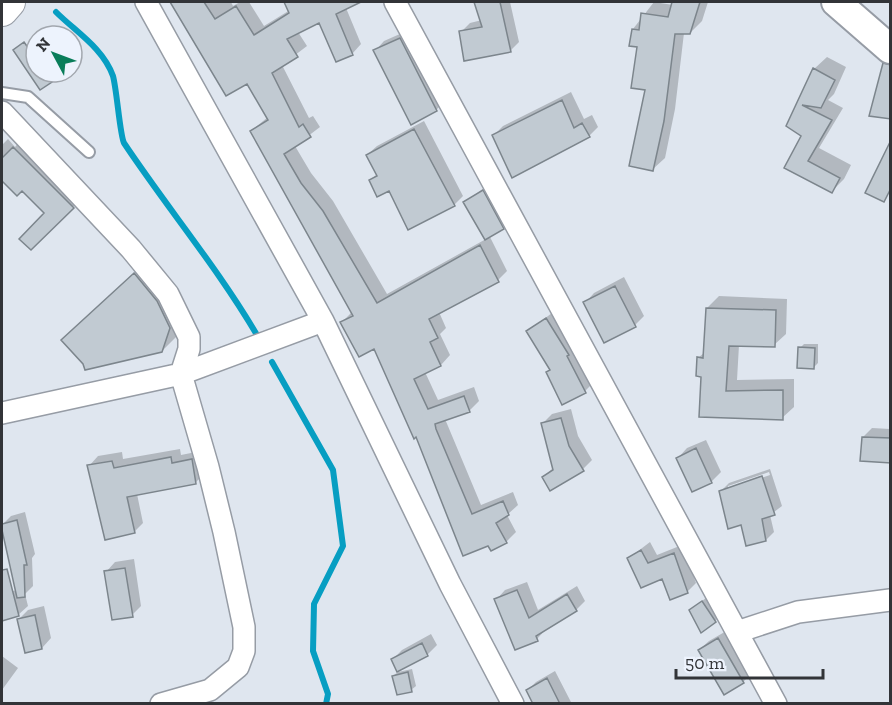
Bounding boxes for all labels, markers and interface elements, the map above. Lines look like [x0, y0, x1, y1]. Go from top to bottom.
north arrow [24, 24, 84, 84]
text: N [32, 34, 54, 55]
scale bar [676, 642, 823, 680]
text: 50 m [685, 652, 725, 674]

